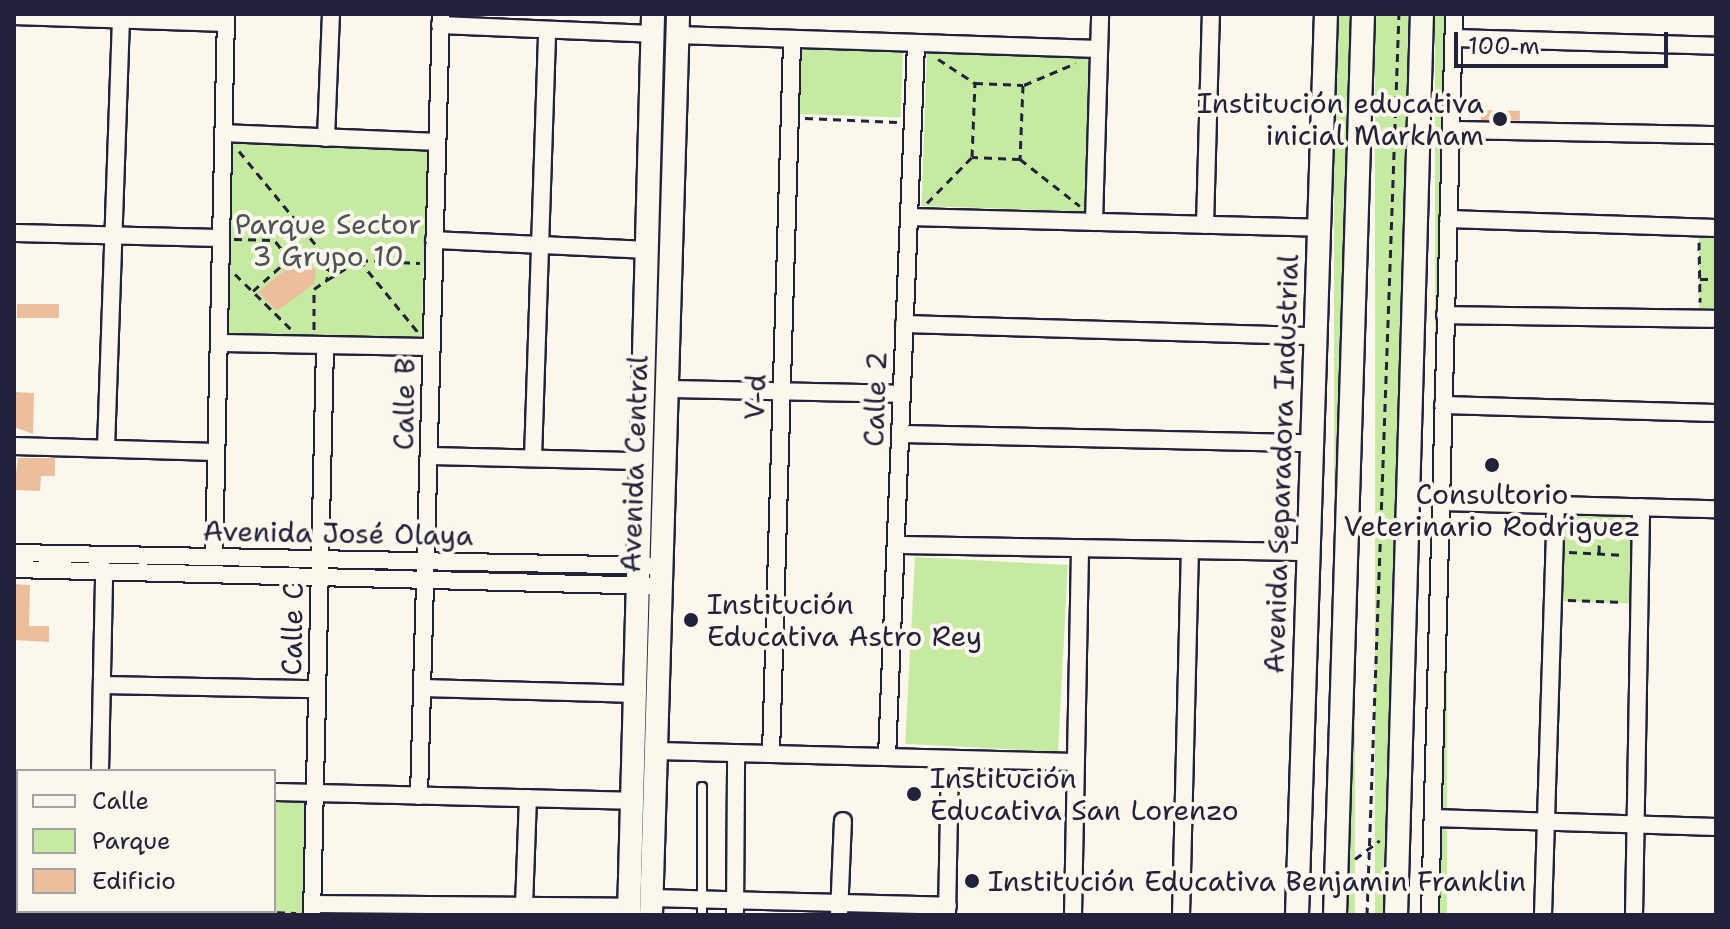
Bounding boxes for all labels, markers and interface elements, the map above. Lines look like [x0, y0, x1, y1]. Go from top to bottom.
scale bar [1458, 16, 1672, 66]
text: 100 m [1468, 30, 1540, 62]
place label: Institución educativa inicial Markham [1197, 86, 1484, 152]
marker: Institución educativa inicial Markham [1491, 110, 1509, 128]
park label: Parque Sector 3 Grupo 10 [235, 207, 421, 273]
street label: Avenida Separadora Industrial [1257, 254, 1305, 674]
street label: Calle 2 [857, 351, 893, 447]
street label: Avenida Central [613, 355, 655, 573]
street label: Calle B [386, 357, 422, 451]
street label: V-d [737, 373, 773, 421]
marker: Consultorio Veterinario Rodriguez [1483, 456, 1501, 474]
place label: Consultorio Veterinario Rodriguez [1344, 477, 1640, 543]
street label: Avenida José Olaya [203, 514, 473, 552]
street label: Calle C [274, 582, 310, 676]
place label: Institución Educativa Astro Rey [707, 587, 982, 653]
marker: Institución Educativa Astro Rey [682, 611, 700, 629]
place label: Institución Educativa San Lorenzo [930, 761, 1239, 827]
legend [16, 769, 276, 913]
text: Calle [92, 785, 149, 817]
marker: Institución Educativa San Lorenzo [905, 785, 923, 803]
text: Parque [92, 825, 171, 857]
place label: Institución Educativa Benjamin Franklin [988, 864, 1526, 898]
text: Edificio [92, 865, 176, 897]
marker: Institución Educativa Benjamin Franklin [963, 872, 981, 890]

